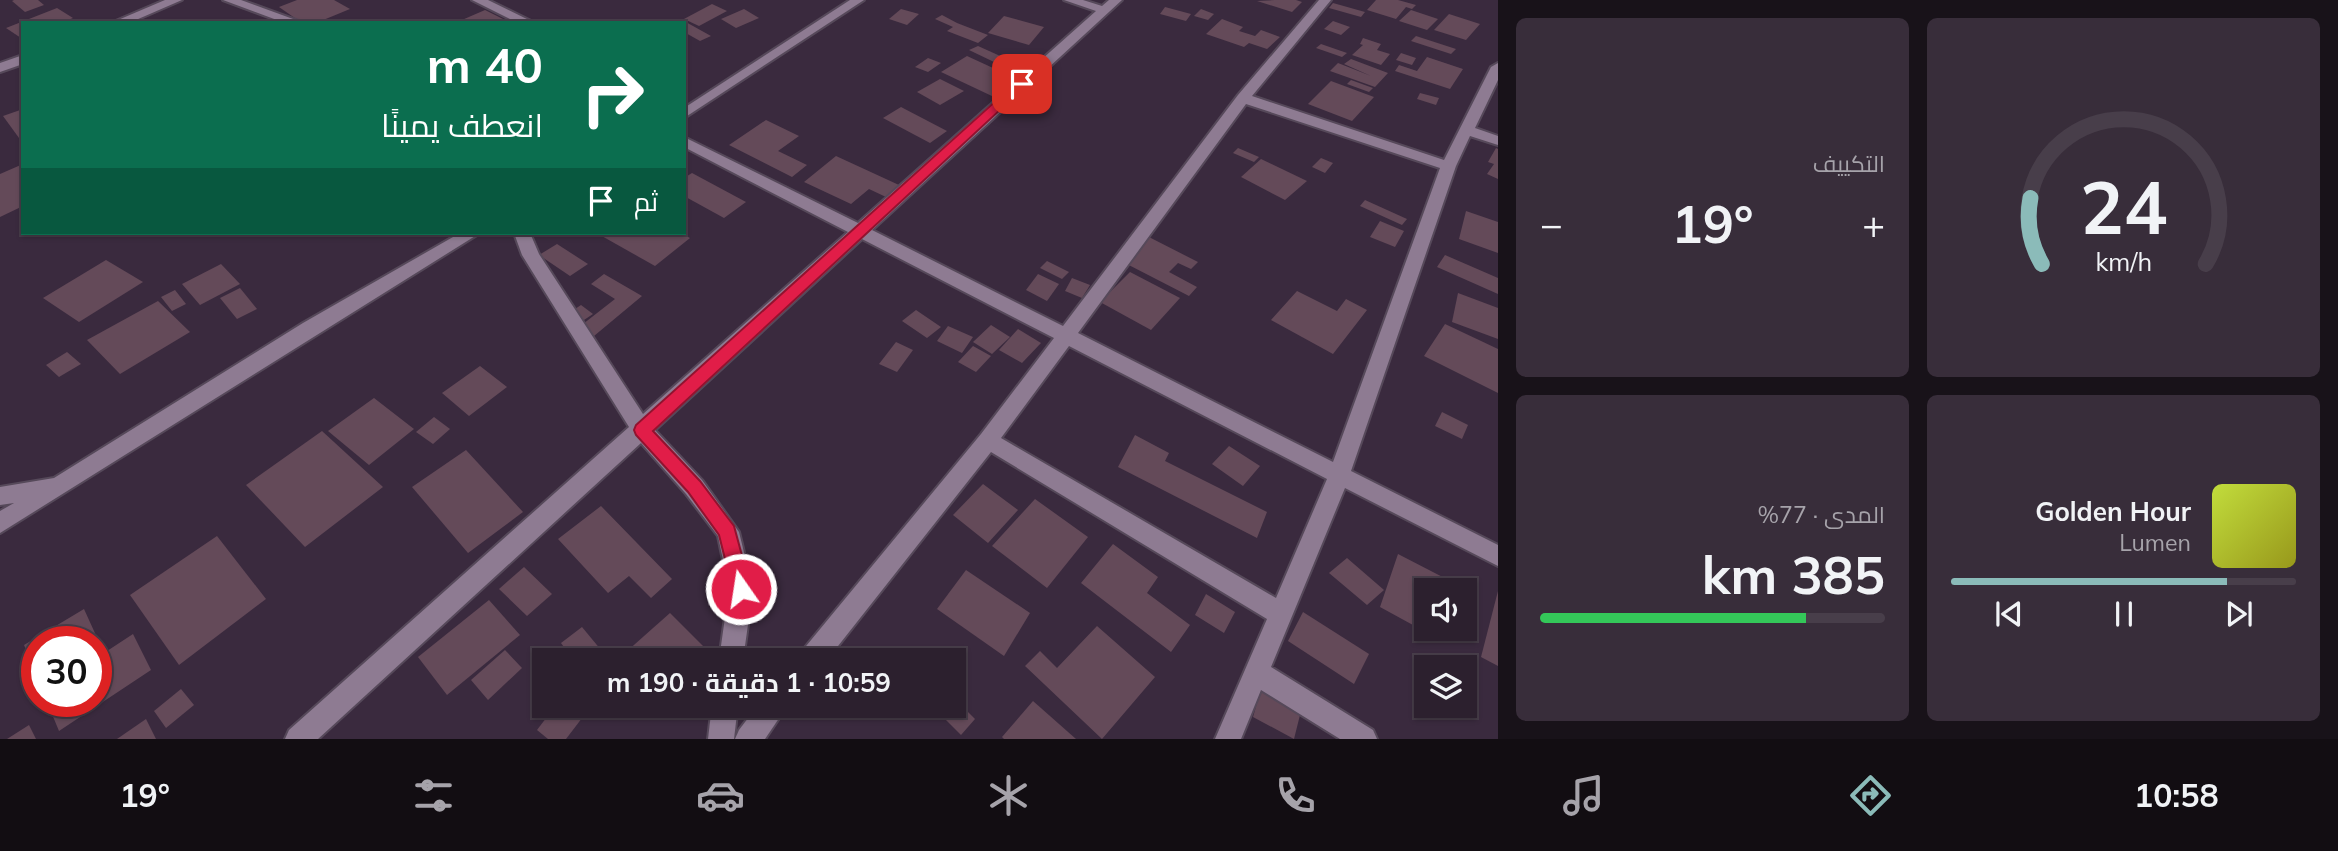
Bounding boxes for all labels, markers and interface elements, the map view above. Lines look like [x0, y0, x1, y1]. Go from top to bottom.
text: 40 m [427, 34, 543, 95]
icon: right [567, 49, 658, 140]
pin [992, 54, 1052, 114]
icon: arrive [1003, 65, 1041, 103]
text: انعطف يمينًا [381, 105, 543, 145]
text: التكييف [1813, 149, 1885, 178]
text: 24 [2080, 161, 2167, 252]
icon: arrive [582, 182, 620, 220]
text: ثم [634, 185, 658, 218]
text: 19° [1671, 191, 1754, 256]
text: − [1540, 200, 1563, 248]
text: + [1862, 200, 1885, 248]
text: km/h [2095, 245, 2152, 276]
text: Golden Hour [2035, 495, 2191, 528]
text: المدى · 77% [1758, 500, 1885, 529]
text: Lumen [2119, 528, 2191, 557]
text: 385 km [1702, 542, 1885, 607]
position arrow [704, 552, 778, 626]
map controls [1414, 578, 1477, 718]
button: sound [1414, 578, 1477, 641]
icon: previous [1990, 595, 2028, 633]
icon: pause [2105, 595, 2143, 633]
icon: next [2220, 595, 2258, 633]
speed limit sign: 30 [21, 626, 112, 717]
button: layers [1414, 655, 1477, 718]
text: 10:59 · 1 دقيقة · 190 m [607, 666, 891, 699]
icon: filters [409, 771, 458, 820]
icon: car [696, 771, 745, 820]
icon: climate [984, 771, 1033, 820]
icon: phone [1271, 771, 1320, 820]
icon: music [1559, 771, 1608, 820]
icon: directions [1846, 771, 1895, 820]
text: 19° [119, 775, 170, 815]
text: 10:58 [2134, 775, 2219, 815]

